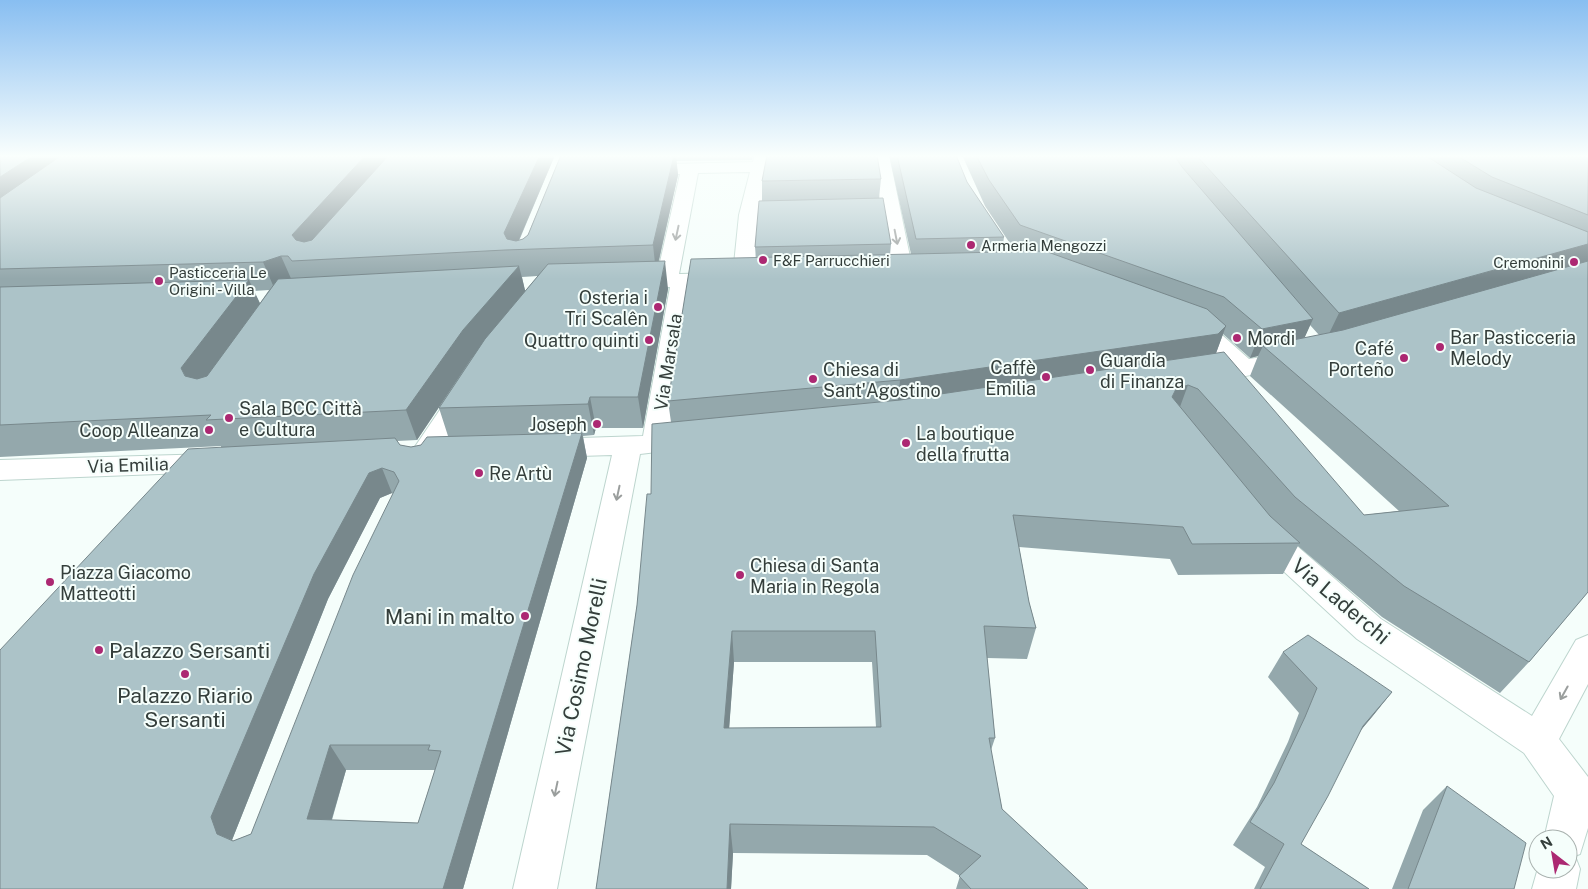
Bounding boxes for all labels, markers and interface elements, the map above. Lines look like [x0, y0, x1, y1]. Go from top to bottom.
one-way arrow [671, 225, 681, 241]
one-way arrow [891, 229, 901, 245]
place label: Armeria Mengozzi [981, 237, 1107, 254]
marker: Armeria Mengozzi [965, 239, 977, 251]
place label: F&F Parrucchieri [773, 252, 890, 269]
marker: F&F Parrucchieri [757, 254, 769, 266]
place label: Cremonini [1493, 254, 1564, 271]
marker: Cremonini [1568, 256, 1580, 268]
place label: Pasticceria Le Origini - Villa [169, 264, 267, 298]
marker: Pasticceria Le Origini - Villa [153, 275, 165, 287]
place label: Osteria i Tri Scalên [565, 287, 648, 329]
marker: Osteria i Tri Scalên [652, 301, 664, 313]
street label: Via Marsala [650, 312, 686, 412]
place label: Bar Pasticceria Melody [1450, 327, 1576, 369]
place label: Mordi [1247, 328, 1295, 349]
place label: Quattro quinti [524, 330, 639, 351]
marker: Mordi [1231, 332, 1243, 344]
marker: Quattro quinti [643, 334, 655, 346]
place label: Café Porteño [1328, 338, 1394, 380]
marker: Bar Pasticceria Melody [1434, 341, 1446, 353]
place label: Guardia di Finanza [1100, 350, 1184, 392]
marker: Café Porteño [1398, 352, 1410, 364]
place label: Caffè Emilia [985, 357, 1036, 399]
place label: Chiesa di Sant'Agostino [823, 359, 941, 401]
marker: Guardia di Finanza [1084, 364, 1096, 376]
marker: Caffè Emilia [1040, 371, 1052, 383]
marker: Chiesa di Sant'Agostino [807, 373, 819, 385]
place label: Sala BCC Città e Cultura [239, 398, 362, 440]
marker: Sala BCC Città e Cultura [223, 412, 235, 424]
place label: Joseph [529, 414, 587, 435]
marker: Joseph [591, 418, 603, 430]
place label: Coop Alleanza [79, 420, 199, 441]
place label: La boutique della frutta [916, 423, 1015, 465]
marker: Coop Alleanza [203, 424, 215, 436]
marker: La boutique della frutta [900, 437, 912, 449]
street label: Via Emilia [87, 453, 169, 477]
place label: Re Artù [489, 463, 552, 484]
marker: Re Artù [473, 467, 485, 479]
one-way arrow [613, 485, 622, 501]
street label: Via Laderchi [1287, 553, 1395, 649]
place label: Chiesa di Santa Maria in Regola [750, 555, 879, 597]
place label: Piazza Giacomo Matteotti [60, 562, 191, 604]
marker: Chiesa di Santa Maria in Regola [734, 569, 746, 581]
marker: Piazza Giacomo Matteotti [44, 576, 56, 588]
street label: Via Cosimo Morelli [550, 576, 612, 758]
place label: Mani in malto [385, 604, 515, 629]
marker: Mani in malto [519, 610, 531, 622]
place label: Palazzo Sersanti [109, 638, 270, 663]
marker: Palazzo Sersanti [93, 644, 105, 656]
marker: Palazzo Riario Sersanti [179, 668, 191, 680]
place label: Palazzo Riario Sersanti [117, 683, 253, 732]
one-way arrow [1559, 685, 1568, 700]
one-way arrow [551, 781, 560, 797]
north arrow [1528, 829, 1578, 879]
text: N [1537, 833, 1555, 853]

